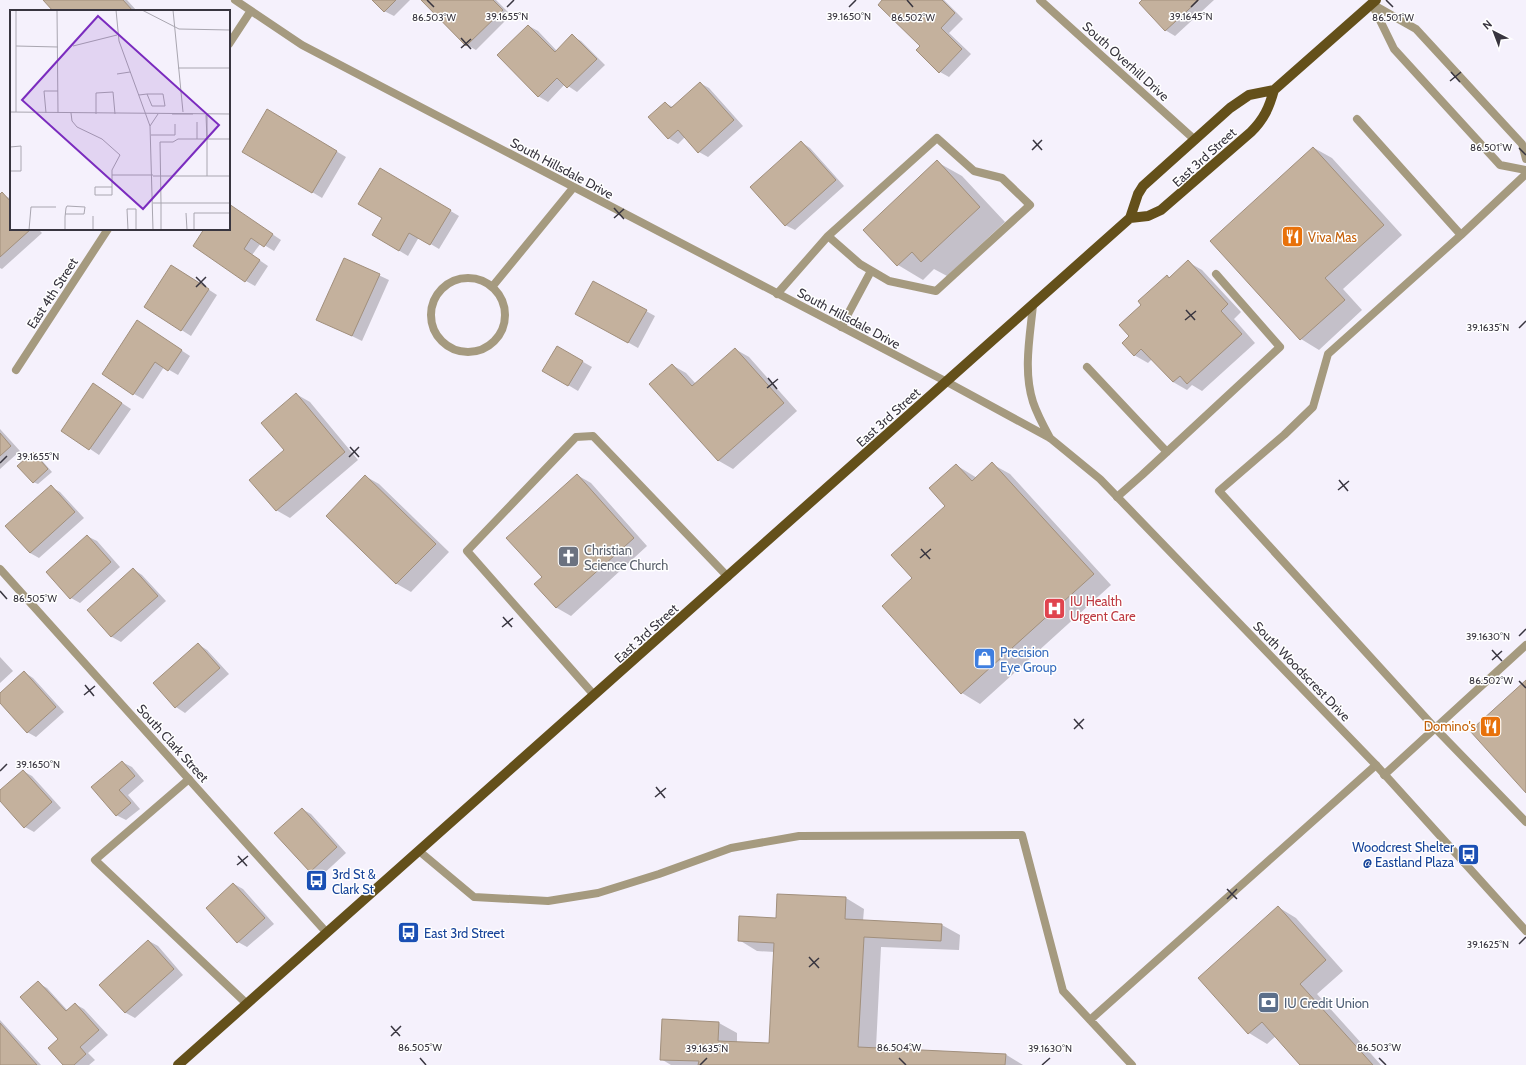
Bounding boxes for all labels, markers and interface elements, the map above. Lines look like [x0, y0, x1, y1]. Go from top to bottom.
inset map [10, 10, 230, 230]
text: 39.1655°N [486, 10, 528, 23]
text: 39.1650°N [827, 10, 871, 23]
text: 39.1645°N [1170, 10, 1212, 23]
text: 86.503°W [412, 11, 457, 24]
text: 86.502°W [891, 11, 935, 24]
text: 86.501°W [1372, 11, 1414, 24]
north arrow [1474, 12, 1514, 52]
text: N [1480, 17, 1495, 32]
street label: South Overhill Drive [1079, 18, 1173, 104]
street label: East 3rd Street [1169, 124, 1240, 190]
street label: South Hillsdale Drive [508, 134, 617, 202]
text: 86.501°W [1470, 141, 1512, 154]
restaurant icon: Viva Mas [1279, 224, 1305, 250]
place label: Viva Mas [1308, 229, 1357, 245]
street label: East 4th Street [23, 254, 81, 331]
street label: South Hillsdale Drive [795, 284, 904, 352]
text: 39.1635°N [1467, 321, 1509, 334]
street label: East 3rd Street [853, 384, 924, 450]
text: 39.1655°N [17, 450, 59, 463]
place label: Christian Science Church [584, 542, 668, 573]
church icon: Christian Science Church [555, 544, 581, 570]
text: 86.505°W [13, 592, 58, 605]
place label: IU Health Urgent Care [1070, 593, 1136, 624]
hospital icon: IU Health Urgent Care [1041, 595, 1067, 621]
street label: East 3rd Street [611, 600, 682, 666]
street label: South Woodscrest Drive [1250, 618, 1354, 725]
text: 39.1630°N [1466, 630, 1510, 643]
place label: Precision Eye Group [1000, 644, 1057, 675]
shop icon: Precision Eye Group [971, 646, 997, 672]
text: 86.502°W [1469, 674, 1513, 687]
street label: South Clark Street [134, 701, 213, 786]
restaurant icon: Domino's [1478, 713, 1504, 739]
place label: Domino's [1424, 718, 1477, 734]
text: 39.1650°N [16, 758, 60, 771]
place label: Woodcrest Shelter @ Eastland Plaza [1352, 839, 1455, 870]
bus stop icon: Woodcrest Shelter @ Eastland Plaza [1456, 841, 1482, 867]
place label: 3rd St & Clark St [332, 866, 376, 897]
bus stop icon: 3rd St & Clark St [304, 868, 330, 894]
bus stop icon: East 3rd Street [395, 920, 421, 946]
place label: East 3rd Street [424, 925, 505, 941]
text: 39.1625°N [1467, 938, 1509, 951]
bank icon: IU Credit Union [1256, 990, 1282, 1016]
place label: IU Credit Union [1284, 995, 1369, 1011]
text: 86.505°W [398, 1041, 443, 1054]
text: 86.504°W [877, 1041, 922, 1054]
text: 86.503°W [1357, 1041, 1402, 1054]
text: 39.1635°N [686, 1042, 728, 1055]
text: 39.1630°N [1028, 1042, 1072, 1055]

